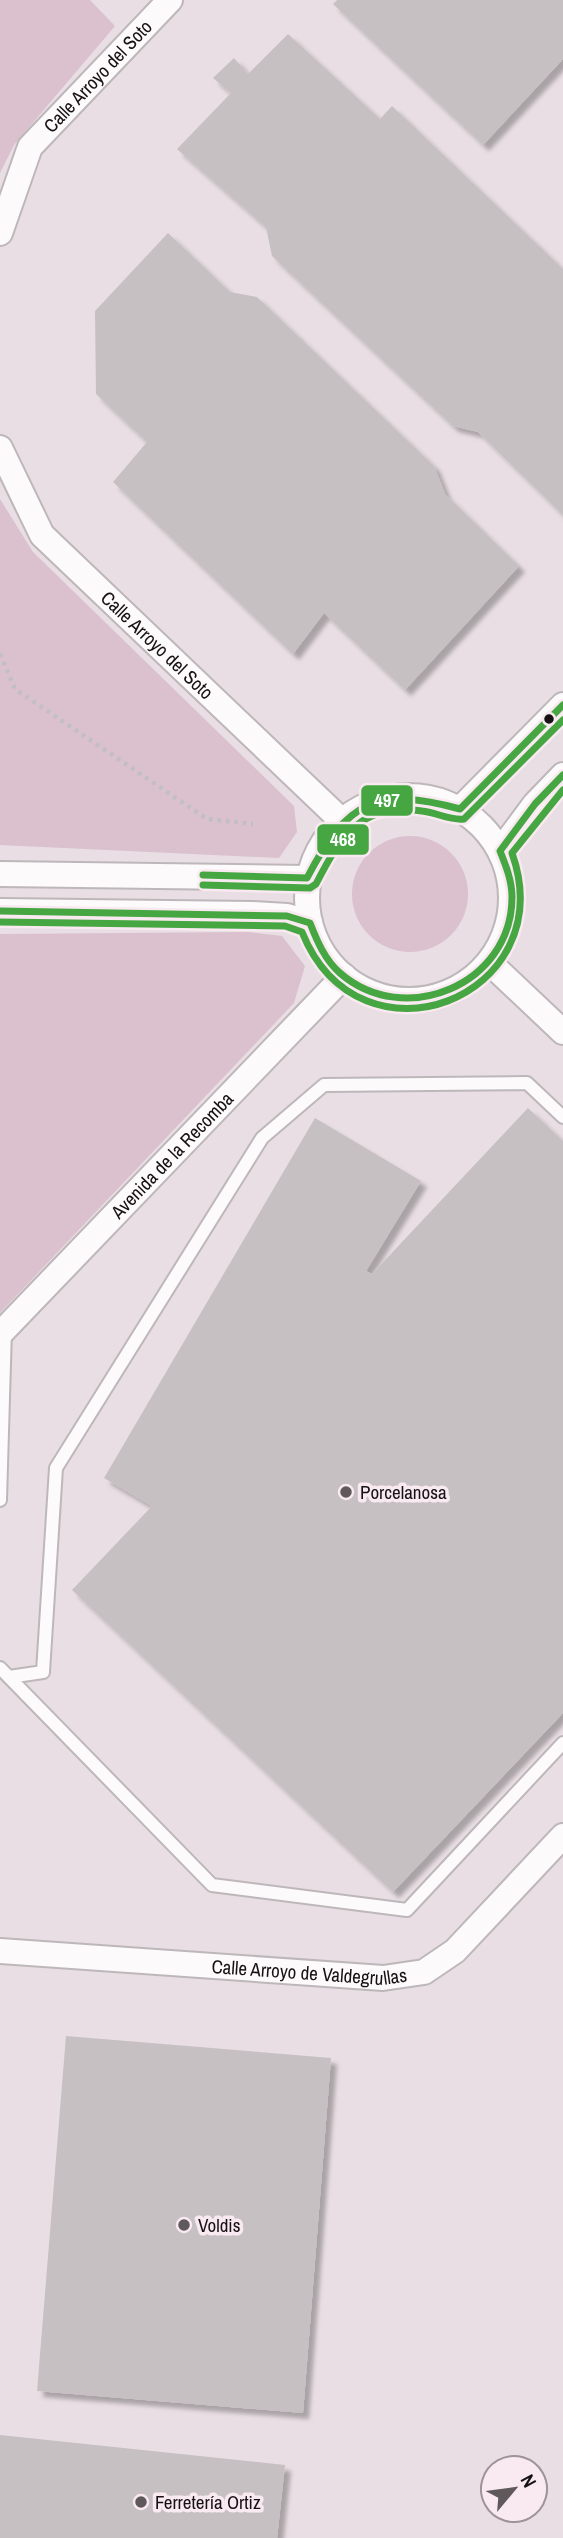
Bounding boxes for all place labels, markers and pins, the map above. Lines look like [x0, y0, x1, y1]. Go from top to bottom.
unlabelled marker [542, 712, 556, 726]
place label: Porcelanosa [360, 1479, 447, 1505]
marker: Porcelanosa [338, 1484, 354, 1500]
place label: Voldis [198, 2212, 241, 2238]
marker: Voldis [176, 2217, 192, 2233]
place label: Ferretería Ortiz [155, 2489, 261, 2515]
marker: Ferretería Ortiz [133, 2494, 149, 2510]

